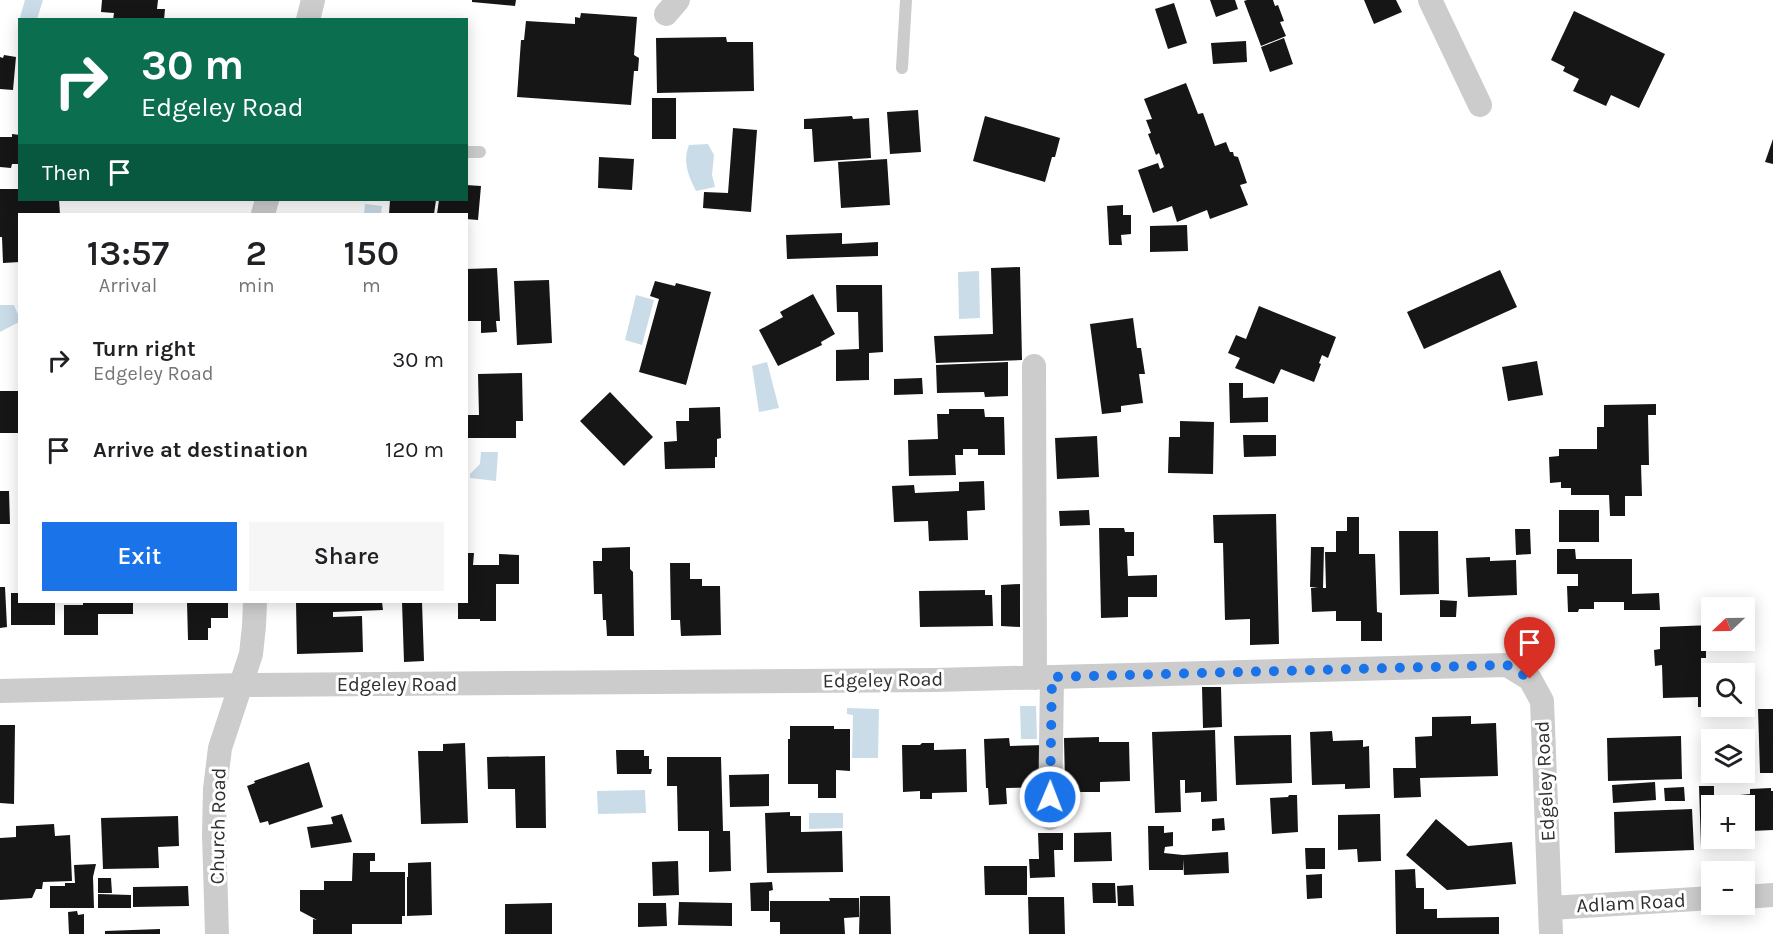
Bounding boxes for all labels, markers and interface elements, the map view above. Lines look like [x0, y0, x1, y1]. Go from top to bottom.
text: 30 m [141, 40, 244, 90]
icon: right [42, 42, 120, 120]
text: Edgeley Road [141, 91, 304, 123]
icon: arrive [103, 156, 136, 189]
text: Then [42, 160, 91, 186]
text: 13:57 [87, 232, 169, 274]
text: 2 [246, 232, 267, 274]
text: 150 [343, 232, 399, 274]
text: Arrival [99, 274, 157, 297]
text: min [238, 274, 275, 297]
text: m [362, 274, 381, 297]
text: Turn right [93, 336, 196, 362]
icon: right [42, 344, 75, 377]
text: 30 m [392, 347, 444, 373]
text: Edgeley Road [93, 362, 214, 385]
icon: arrive [42, 434, 75, 467]
text: Arrive at destination [93, 437, 308, 463]
text: 120 m [385, 437, 444, 463]
button: Exit [42, 522, 237, 591]
button: Share [249, 522, 444, 591]
north arrow [1701, 597, 1755, 651]
map controls [1701, 597, 1755, 915]
pin [1504, 617, 1555, 679]
icon: arrive [1513, 626, 1546, 659]
button: search [1701, 663, 1755, 717]
street label: Edgeley Road [822, 667, 944, 693]
street label: Edgeley Road [337, 673, 457, 696]
street label: Edgeley Road [1530, 720, 1560, 842]
button: layers [1701, 729, 1755, 783]
position arrow [1018, 765, 1082, 829]
street label: Church Road [205, 767, 231, 885]
button: + [1701, 795, 1755, 849]
button: − [1701, 861, 1755, 915]
street label: Adlam Road [1576, 889, 1686, 917]

